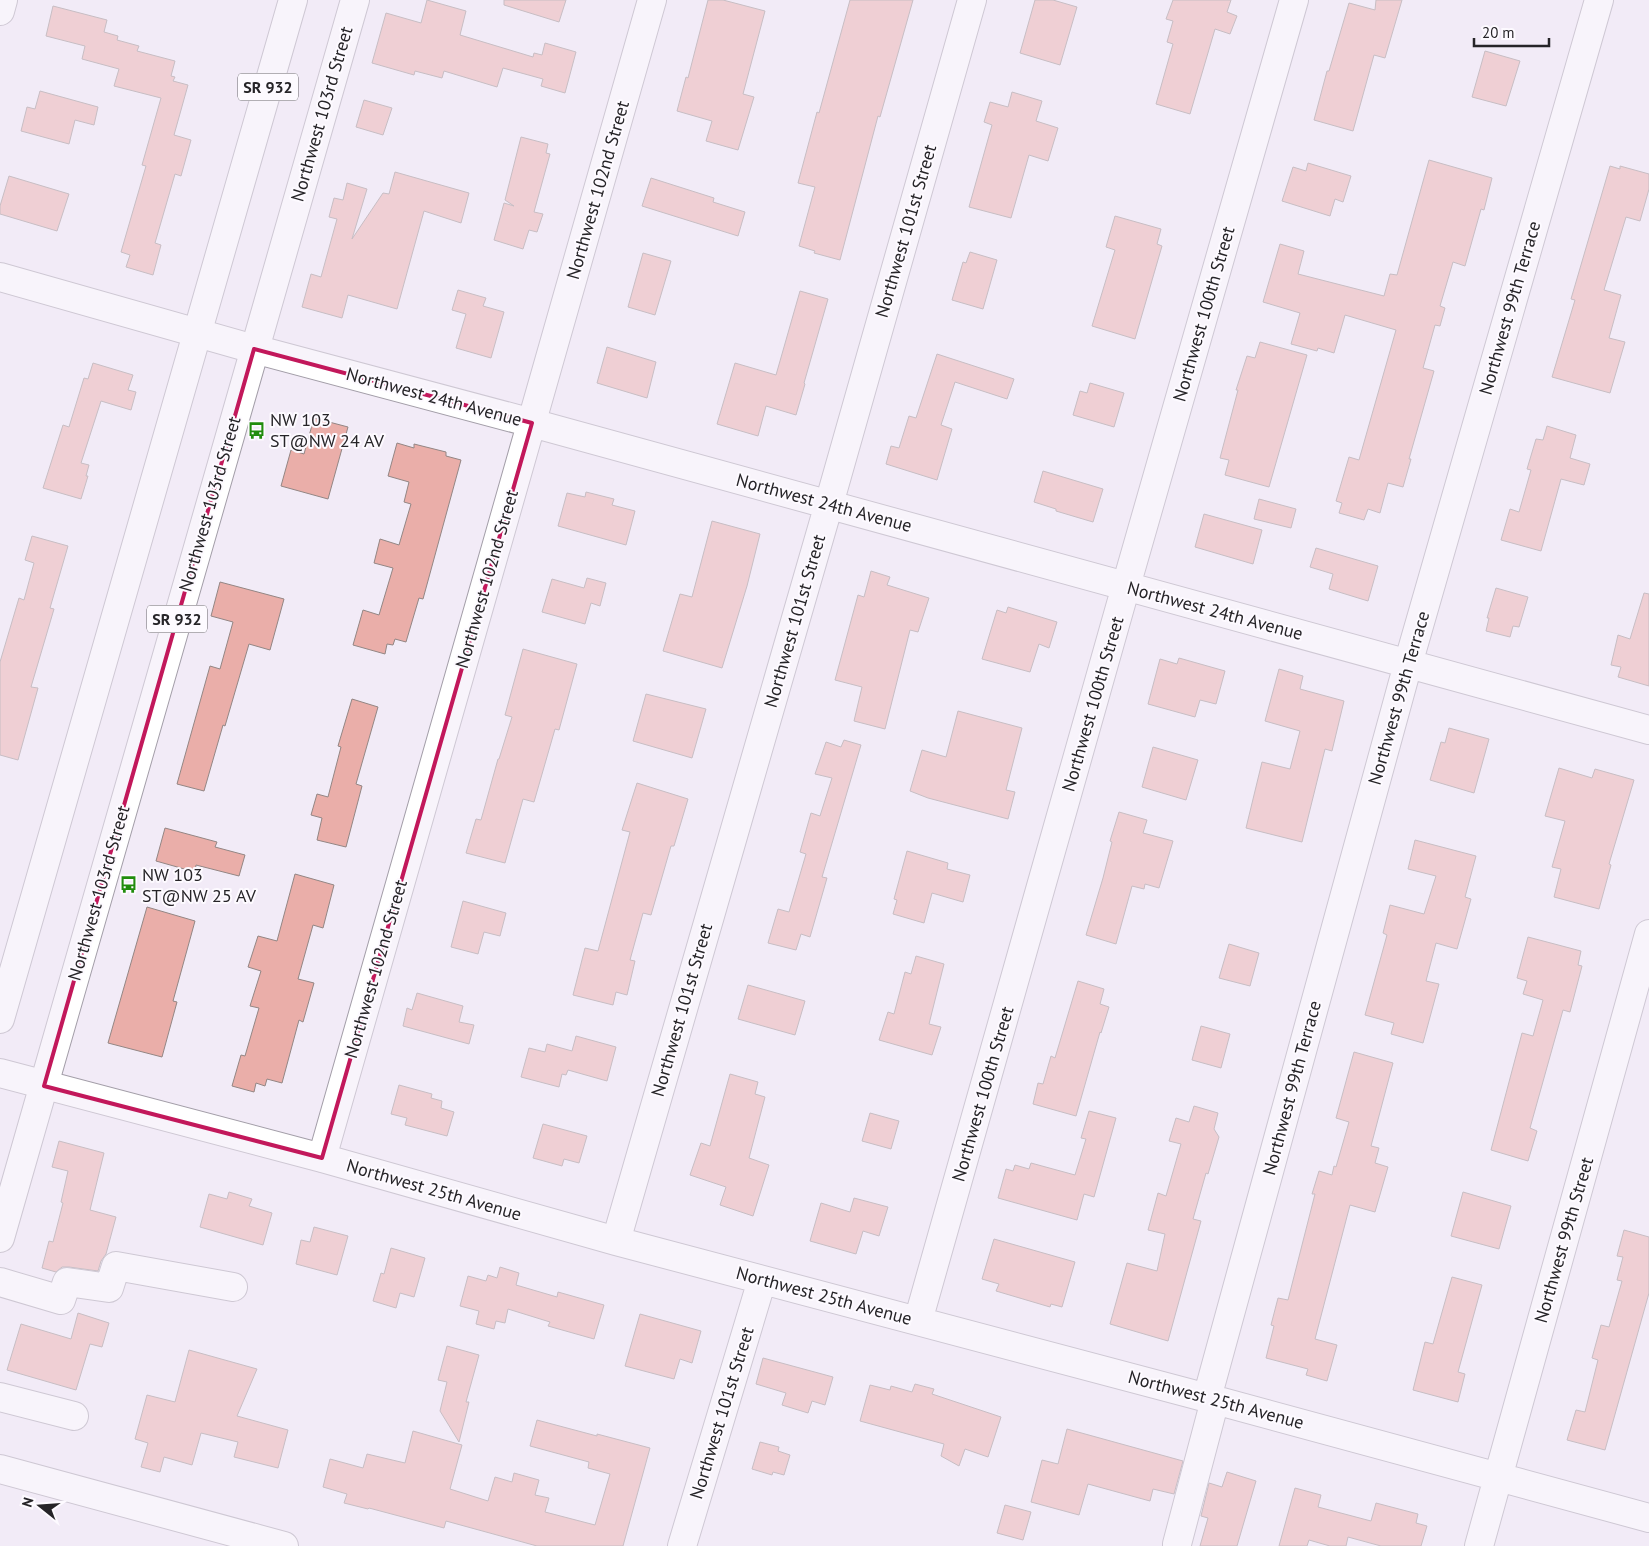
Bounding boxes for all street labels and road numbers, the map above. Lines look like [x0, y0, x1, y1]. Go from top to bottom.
street label: Northwest 103rd Street [286, 24, 358, 204]
road number: SR 932 [238, 74, 298, 100]
street label: Northwest 102nd Street [561, 98, 634, 282]
street label: Northwest 101st Street [870, 142, 941, 320]
street label: Northwest 99th Terrace [1474, 218, 1545, 397]
street label: Northwest 100th Street [1167, 224, 1240, 404]
street label: Northwest 24th Avenue [344, 362, 525, 431]
street label: Northwest 103rd Street [174, 414, 246, 594]
street label: Northwest 24th Avenue [734, 468, 915, 537]
street label: Northwest 102nd Street [450, 487, 523, 671]
street label: Northwest 101st Street [759, 532, 830, 710]
street label: Northwest 24th Avenue [1125, 576, 1306, 645]
road number: SR 932 [147, 606, 207, 632]
street label: Northwest 99th Terrace [1363, 608, 1434, 787]
street label: Northwest 100th Street [1056, 614, 1129, 794]
street label: Northwest 103rd Street [63, 803, 135, 983]
street label: Northwest 102nd Street [339, 877, 412, 1061]
street label: Northwest 101st Street [646, 921, 717, 1099]
street label: Northwest 99th Terrace [1257, 998, 1326, 1178]
street label: Northwest 100th Street [946, 1004, 1019, 1184]
street label: Northwest 25th Avenue [344, 1154, 524, 1226]
street label: Northwest 99th Street [1529, 1154, 1598, 1325]
street label: Northwest 25th Avenue [734, 1261, 915, 1330]
street label: Northwest 101st Street [684, 1324, 759, 1502]
street label: Northwest 25th Avenue [1126, 1365, 1307, 1434]

